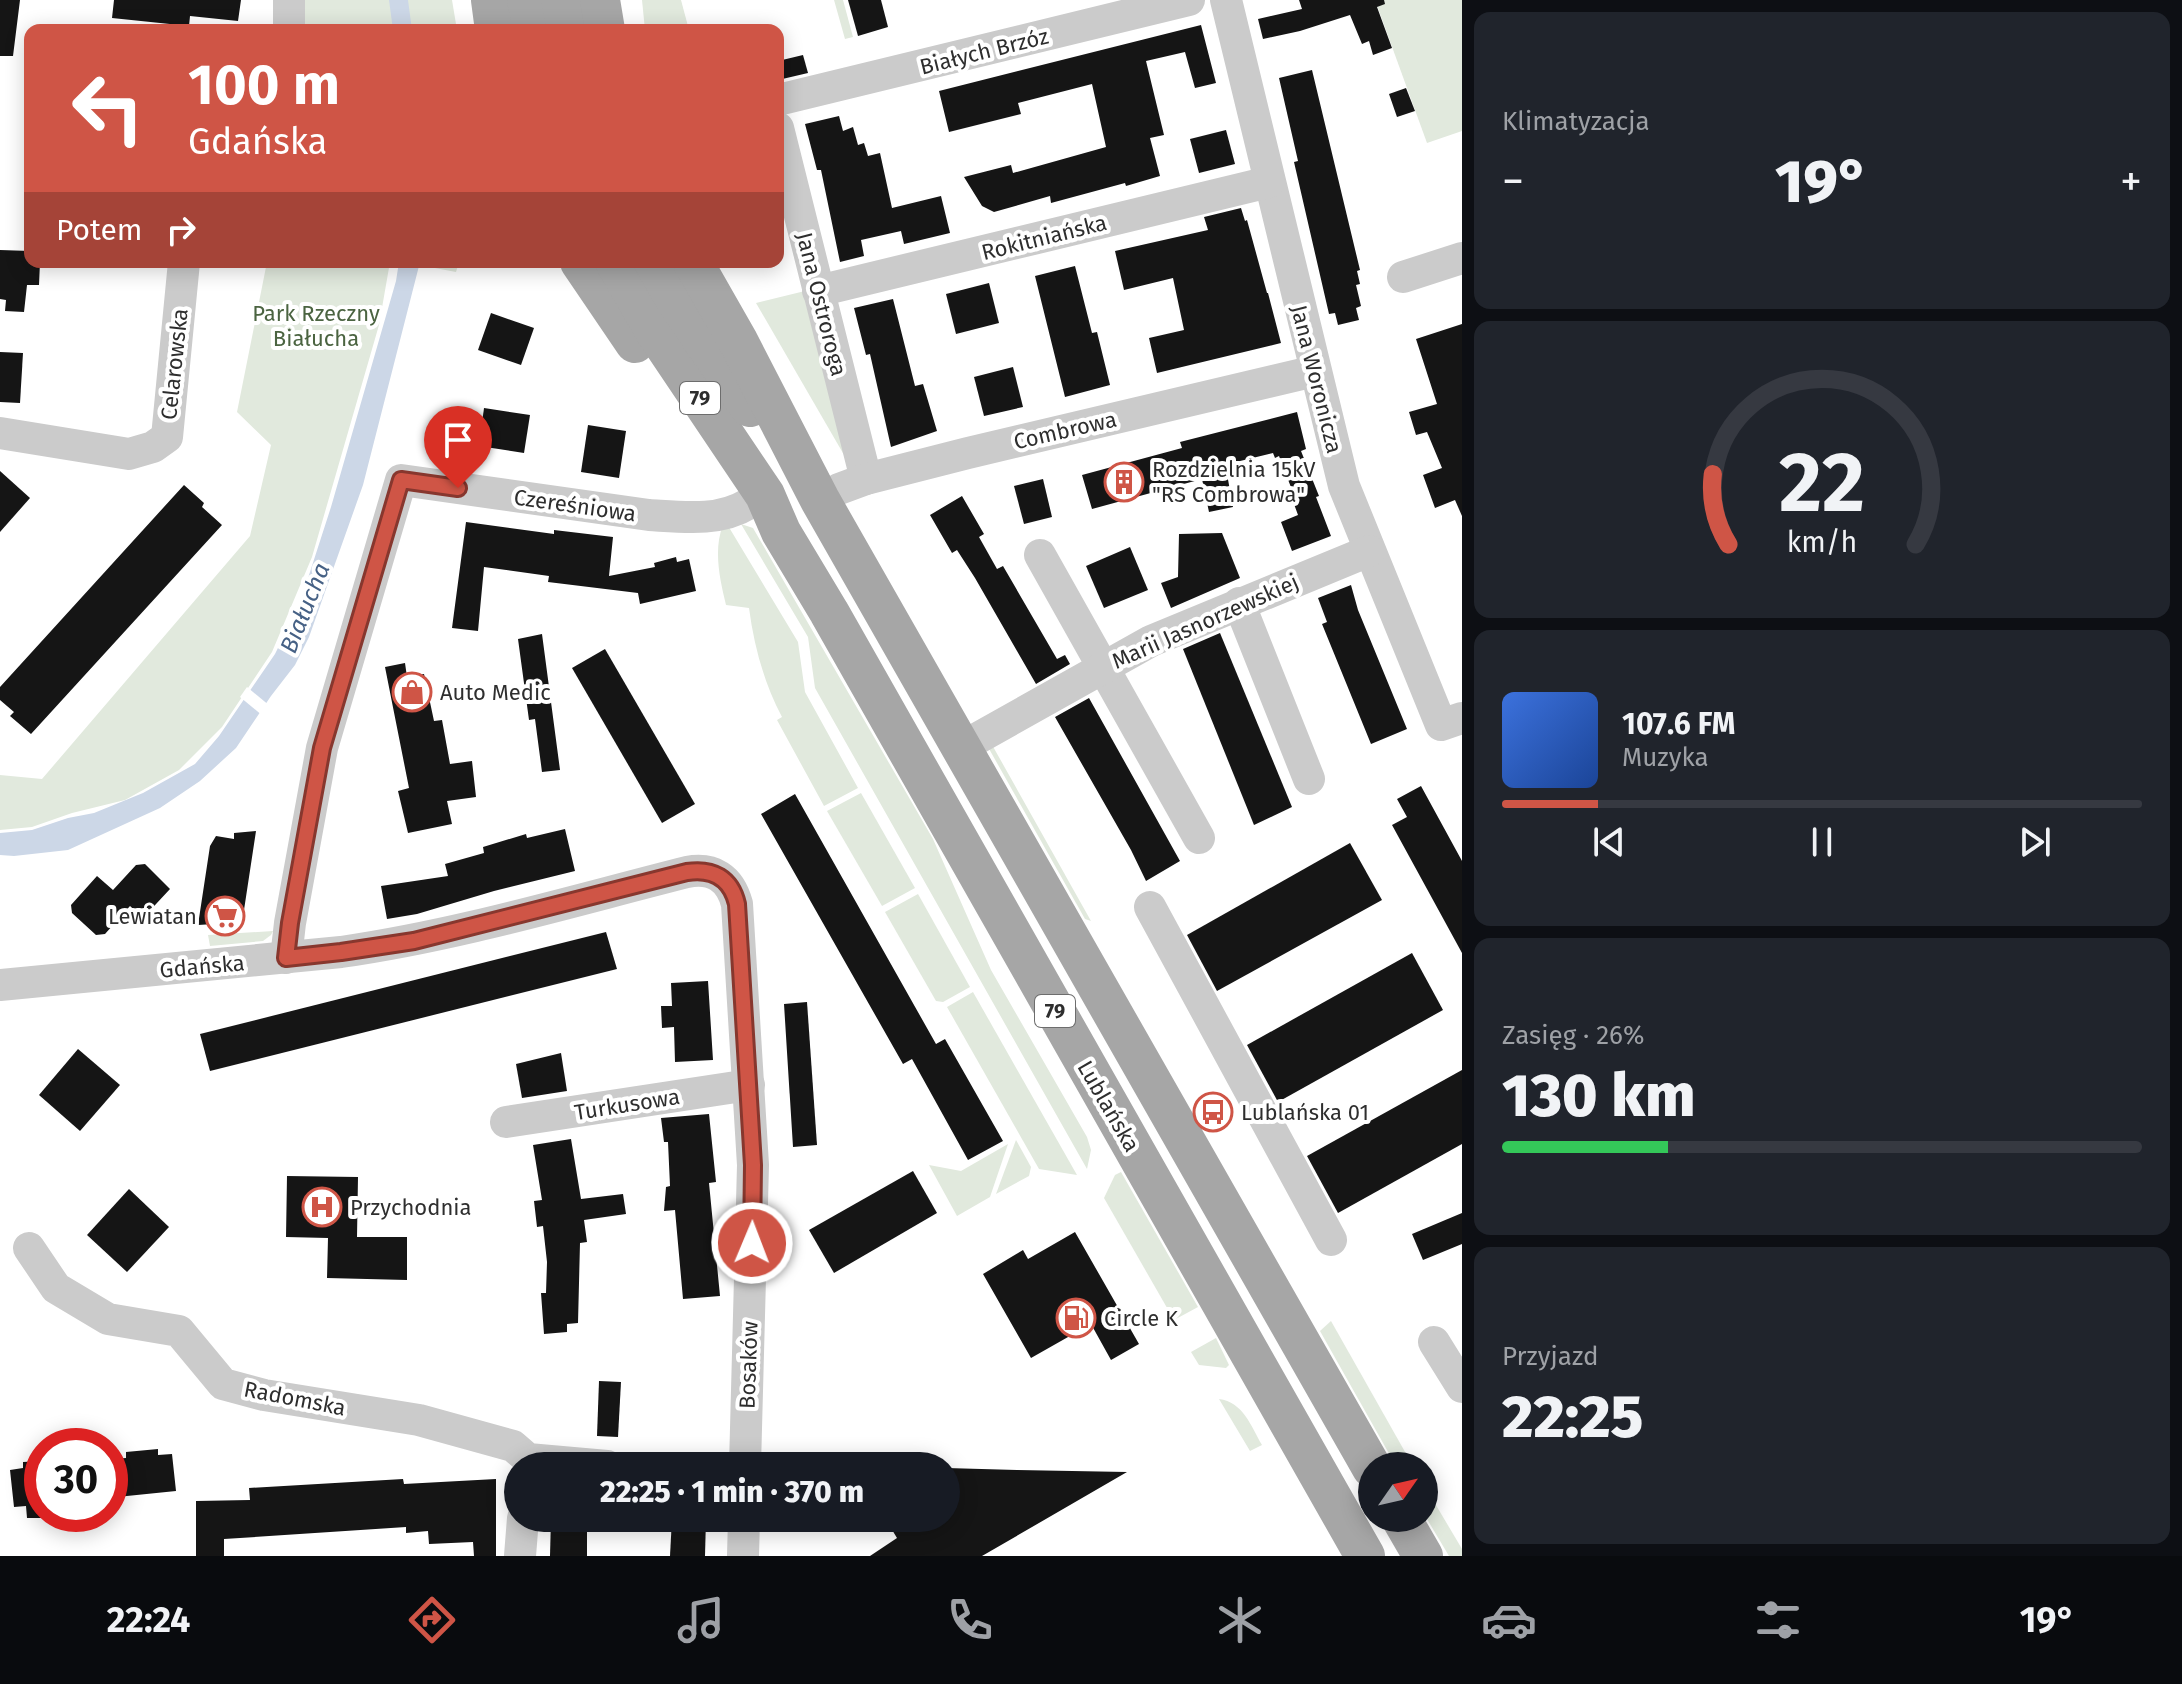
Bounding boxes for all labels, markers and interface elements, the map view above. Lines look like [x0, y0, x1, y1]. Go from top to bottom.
street label: Białych Brzóz [917, 22, 1051, 81]
text: 100 m [188, 52, 340, 119]
icon: left [56, 56, 160, 160]
text: Klimatyzacja [1502, 106, 1650, 137]
text: Gdańska [188, 120, 327, 164]
text: 19° [1775, 146, 1869, 218]
text: − [1502, 155, 1524, 208]
text: + [2120, 155, 2142, 208]
icon: right [159, 208, 203, 252]
street label: Rokitniańska [979, 209, 1110, 266]
text: Potem [56, 212, 143, 248]
street label: Jana Ostroroga [791, 229, 852, 379]
park label: Park Rzeczny Białucha [252, 300, 380, 352]
street label: Jana Woronicza [1285, 302, 1348, 456]
street label: Celarowska [155, 307, 194, 421]
road number: 79 [680, 382, 720, 414]
pin [424, 406, 492, 488]
street label: Combrowa [1011, 406, 1119, 455]
icon: arrive [436, 418, 480, 462]
text: 22 [1779, 433, 1865, 533]
place label: Rozdzielnia 15kV "RS Combrowa" [1152, 456, 1316, 508]
building icon: Rozdzielnia 15kV "RS Combrowa" [1103, 461, 1145, 503]
street label: Czereśniowa [512, 484, 638, 527]
text: km/h [1787, 525, 1857, 560]
water label: Białucha [274, 559, 336, 657]
street label: Marii Jasnorzewskiej [1108, 568, 1303, 675]
shop icon: Auto Medic [391, 671, 433, 713]
place label: Auto Medic [440, 679, 551, 706]
text: 107.6 FM [1622, 706, 1735, 742]
text: Muzyka [1622, 742, 1709, 773]
icon: previous [1587, 820, 1631, 864]
icon: pause [1800, 820, 1844, 864]
icon: next [2013, 820, 2057, 864]
supermarket icon: Lewiatan [204, 895, 246, 937]
place label: Lewiatan [108, 903, 197, 930]
street label: Gdańska [158, 949, 246, 984]
road number: 79 [1035, 995, 1075, 1027]
text: Zasięg · 26% [1502, 1020, 1644, 1051]
street label: Lublańska [1072, 1056, 1145, 1157]
text: 130 km [1502, 1060, 1696, 1132]
street label: Turkusowa [572, 1083, 682, 1126]
bus stop icon: Lublańska 01 [1192, 1091, 1234, 1133]
place label: Lublańska 01 [1241, 1099, 1369, 1126]
hospital icon: Przychodnia [301, 1186, 343, 1228]
place label: Przychodnia [350, 1194, 471, 1221]
position arrow [710, 1201, 794, 1285]
fuel station icon: Circle K [1055, 1297, 1097, 1339]
place label: Circle K [1104, 1305, 1178, 1332]
street label: Bosaków [733, 1320, 764, 1409]
text: Przyjazd [1502, 1341, 1599, 1372]
street label: Radomska [242, 1375, 348, 1422]
text: 22:25 [1502, 1381, 1643, 1453]
speed limit sign: 30 [24, 1428, 128, 1532]
north arrow [1358, 1452, 1438, 1532]
map controls [1358, 1452, 1438, 1532]
text: 22:25 · 1 min · 370 m [600, 1474, 864, 1510]
icon: directions [404, 1592, 460, 1648]
icon: music [673, 1592, 729, 1648]
icon: phone [942, 1592, 998, 1648]
icon: climate [1212, 1592, 1268, 1648]
icon: car [1481, 1592, 1537, 1648]
icon: filters [1750, 1592, 1806, 1648]
text: 22:24 [107, 1598, 190, 1642]
text: 19° [2020, 1598, 2075, 1642]

